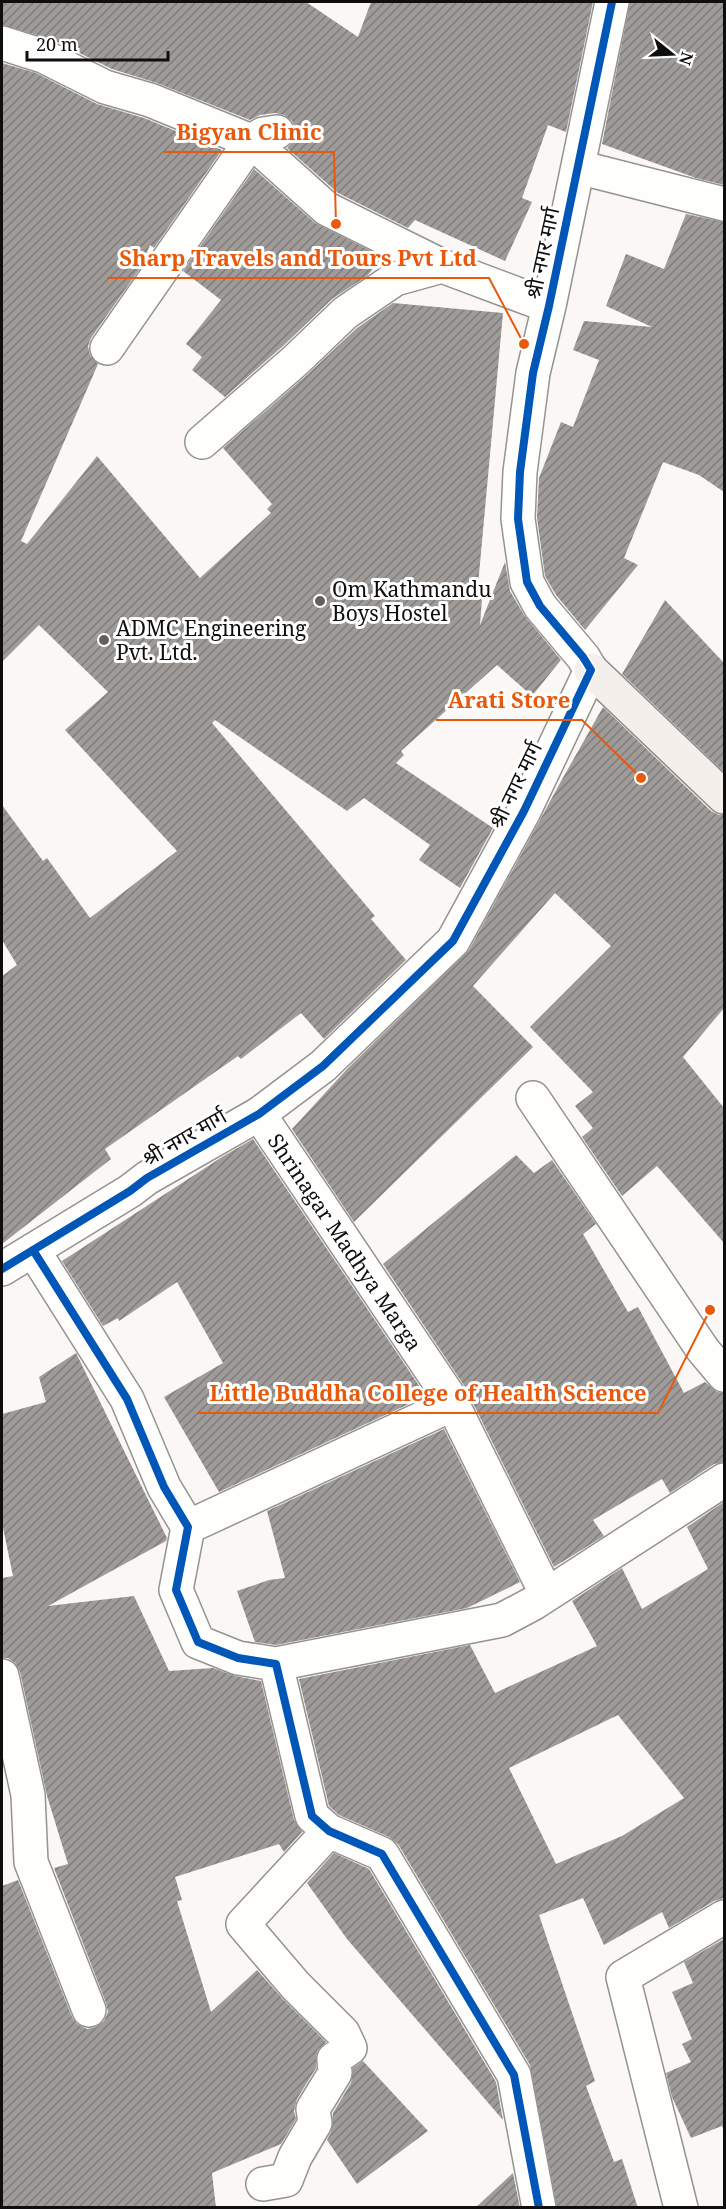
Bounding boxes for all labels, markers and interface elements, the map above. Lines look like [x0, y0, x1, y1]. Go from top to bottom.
scale bar [27, 24, 168, 62]
north arrow [642, 24, 702, 84]
text: 20 m [36, 32, 78, 56]
text: N [674, 49, 699, 68]
callout: Bigyan Clinic [164, 112, 334, 152]
text: Bigyan Clinic [176, 116, 322, 146]
street label: श्री नगर मार्ग [519, 203, 566, 301]
callout: Sharp Travels and Tours Pvt Ltd [107, 238, 489, 278]
text: Sharp Travels and Tours Pvt Ltd [119, 242, 477, 272]
place label: Om Kathmandu Boys Hostel [332, 575, 492, 627]
marker: Om Kathmandu Boys Hostel [313, 594, 327, 608]
place label: ADMC Engineering Pvt. Ltd. [116, 614, 307, 666]
marker: ADMC Engineering Pvt. Ltd. [97, 633, 111, 647]
callout: Arati Store [436, 680, 582, 720]
text: Arati Store [448, 684, 570, 714]
street label: श्री नगर मार्ग [482, 736, 549, 833]
street label: श्री नगर मार्ग [137, 1101, 232, 1172]
street label: Shrinagar Madhya Marga [262, 1128, 428, 1356]
callout: Little Buddha College of Health Science [197, 1373, 658, 1413]
text: Little Buddha College of Health Science [209, 1377, 647, 1407]

